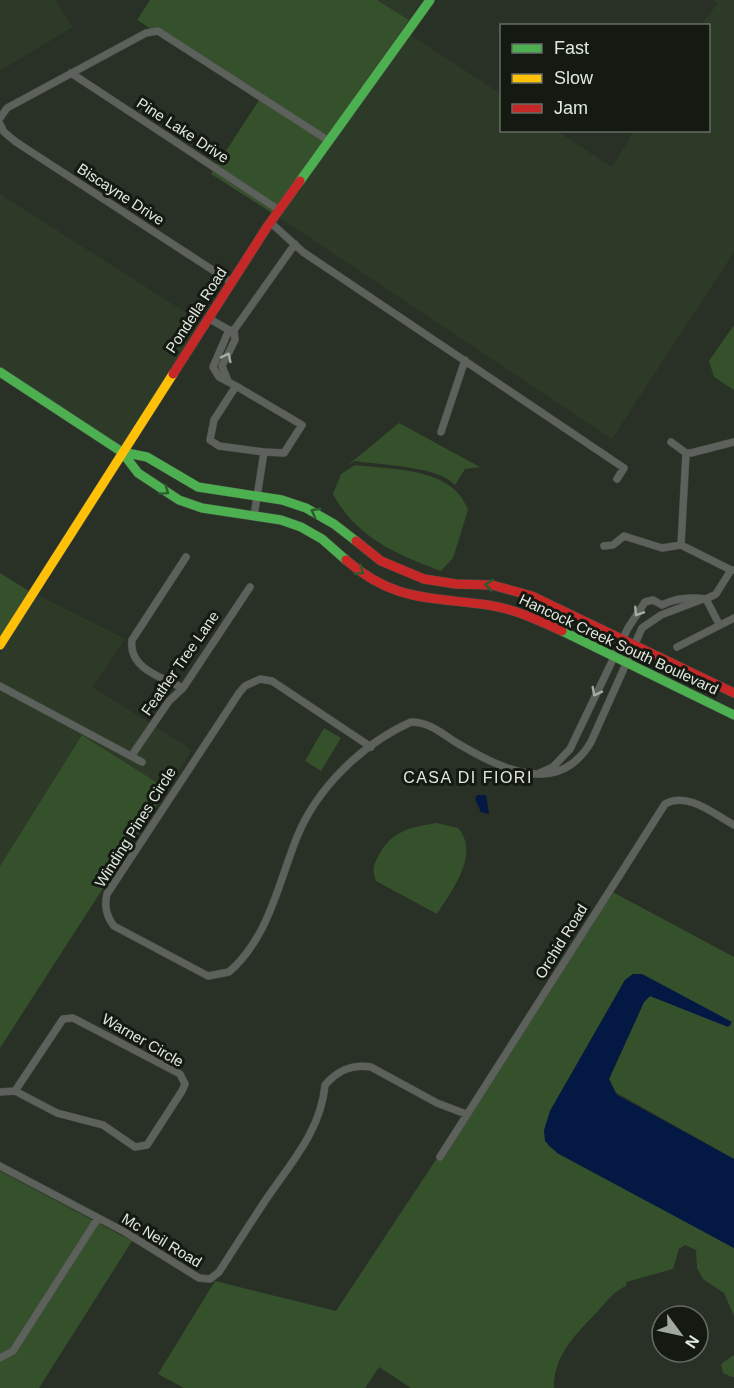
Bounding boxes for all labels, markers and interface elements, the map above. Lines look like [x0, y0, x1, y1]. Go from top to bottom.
legend [500, 24, 710, 132]
text: Fast [554, 38, 589, 58]
text: Slow [554, 68, 594, 88]
street label: Pine Lake Drive [134, 94, 232, 166]
text: Jam [554, 98, 588, 118]
street label: Biscayne Drive [74, 160, 168, 228]
street label: Pondella Road [162, 264, 230, 356]
one-way arrow [220, 352, 231, 363]
one-way arrow [159, 484, 169, 496]
one-way arrow [310, 508, 321, 520]
one-way arrow [354, 564, 365, 575]
one-way arrow [485, 579, 494, 592]
street label: Hancock Creek South Boulevard [517, 590, 721, 698]
one-way arrow [634, 605, 645, 616]
street label: Feather Tree Lane [138, 608, 222, 718]
one-way arrow [592, 685, 604, 696]
street label: Winding Pines Circle [91, 764, 179, 890]
district label: CASA DI FIORI [403, 769, 533, 786]
street label: Orchid Road [531, 901, 591, 981]
street label: Warner Circle [99, 1010, 187, 1070]
street label: Mc Neil Road [119, 1210, 205, 1270]
north arrow [650, 1304, 710, 1364]
text: N [682, 1332, 702, 1351]

